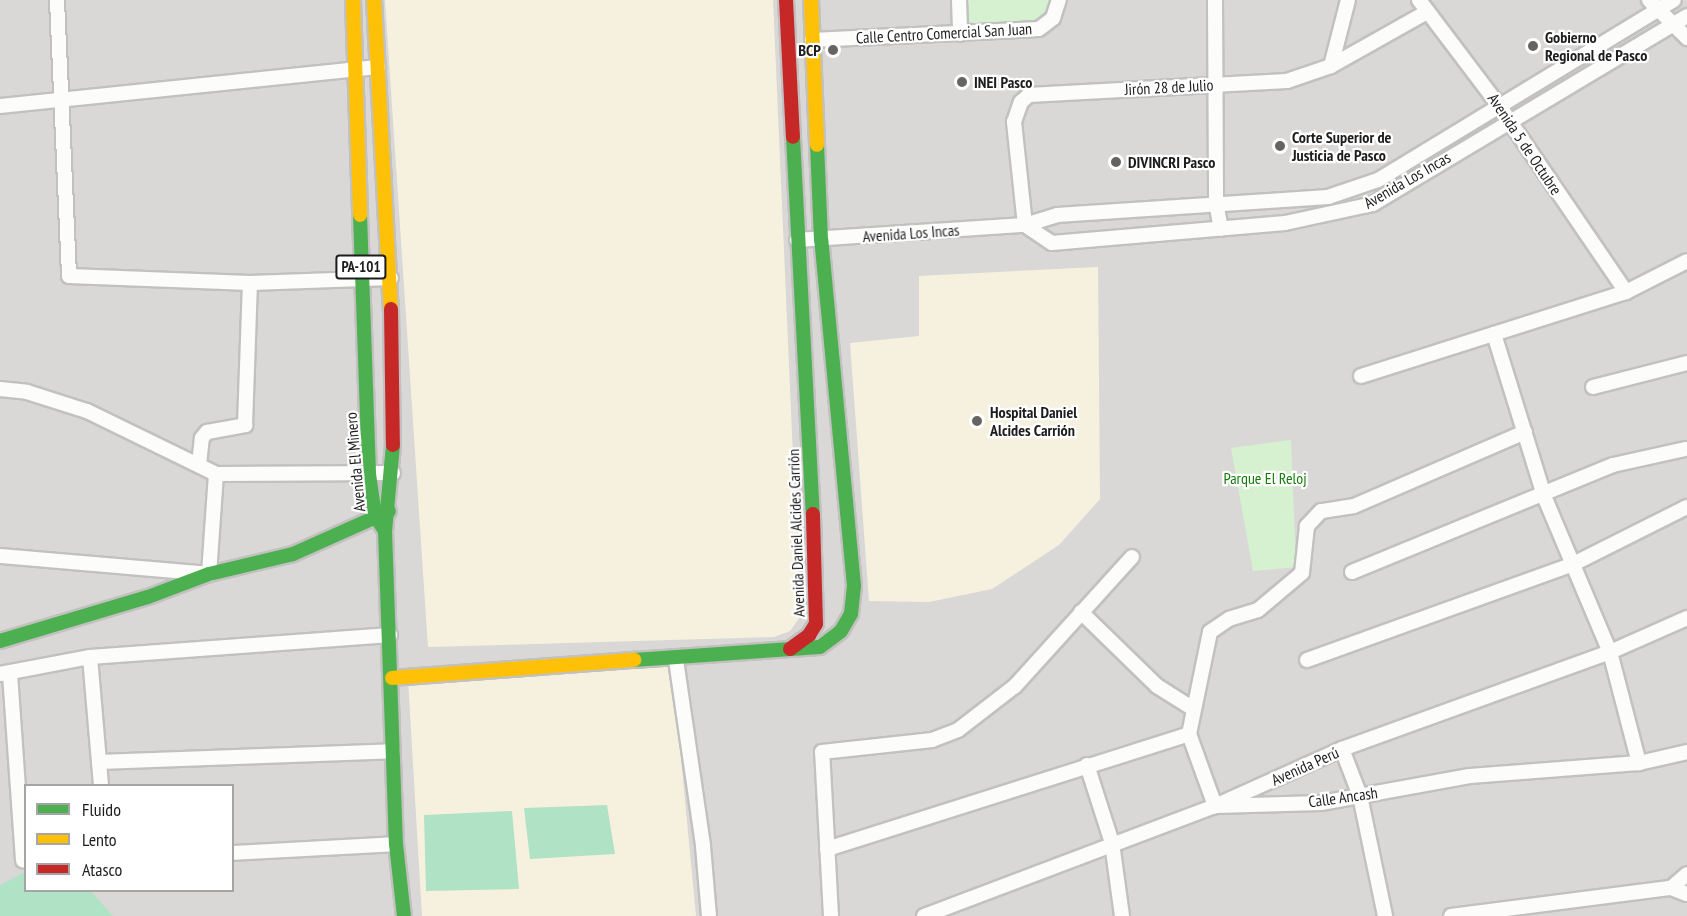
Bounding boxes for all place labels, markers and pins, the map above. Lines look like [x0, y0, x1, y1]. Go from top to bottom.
place label: Gobierno Regional de Pasco [1545, 27, 1647, 65]
marker: Gobierno Regional de Pasco [1526, 39, 1540, 53]
place label: BCP [798, 40, 821, 60]
marker: BCP [826, 43, 840, 57]
place label: INEI Pasco [974, 72, 1032, 92]
marker: INEI Pasco [955, 75, 969, 89]
place label: Corte Superior de Justicia de Pasco [1292, 127, 1391, 165]
marker: Corte Superior de Justicia de Pasco [1273, 139, 1287, 153]
place label: DIVINCRI Pasco [1128, 152, 1215, 172]
marker: DIVINCRI Pasco [1109, 155, 1123, 169]
place label: Hospital Daniel Alcides Carrión [990, 402, 1077, 440]
marker: Hospital Daniel Alcides Carrión [968, 412, 986, 430]

